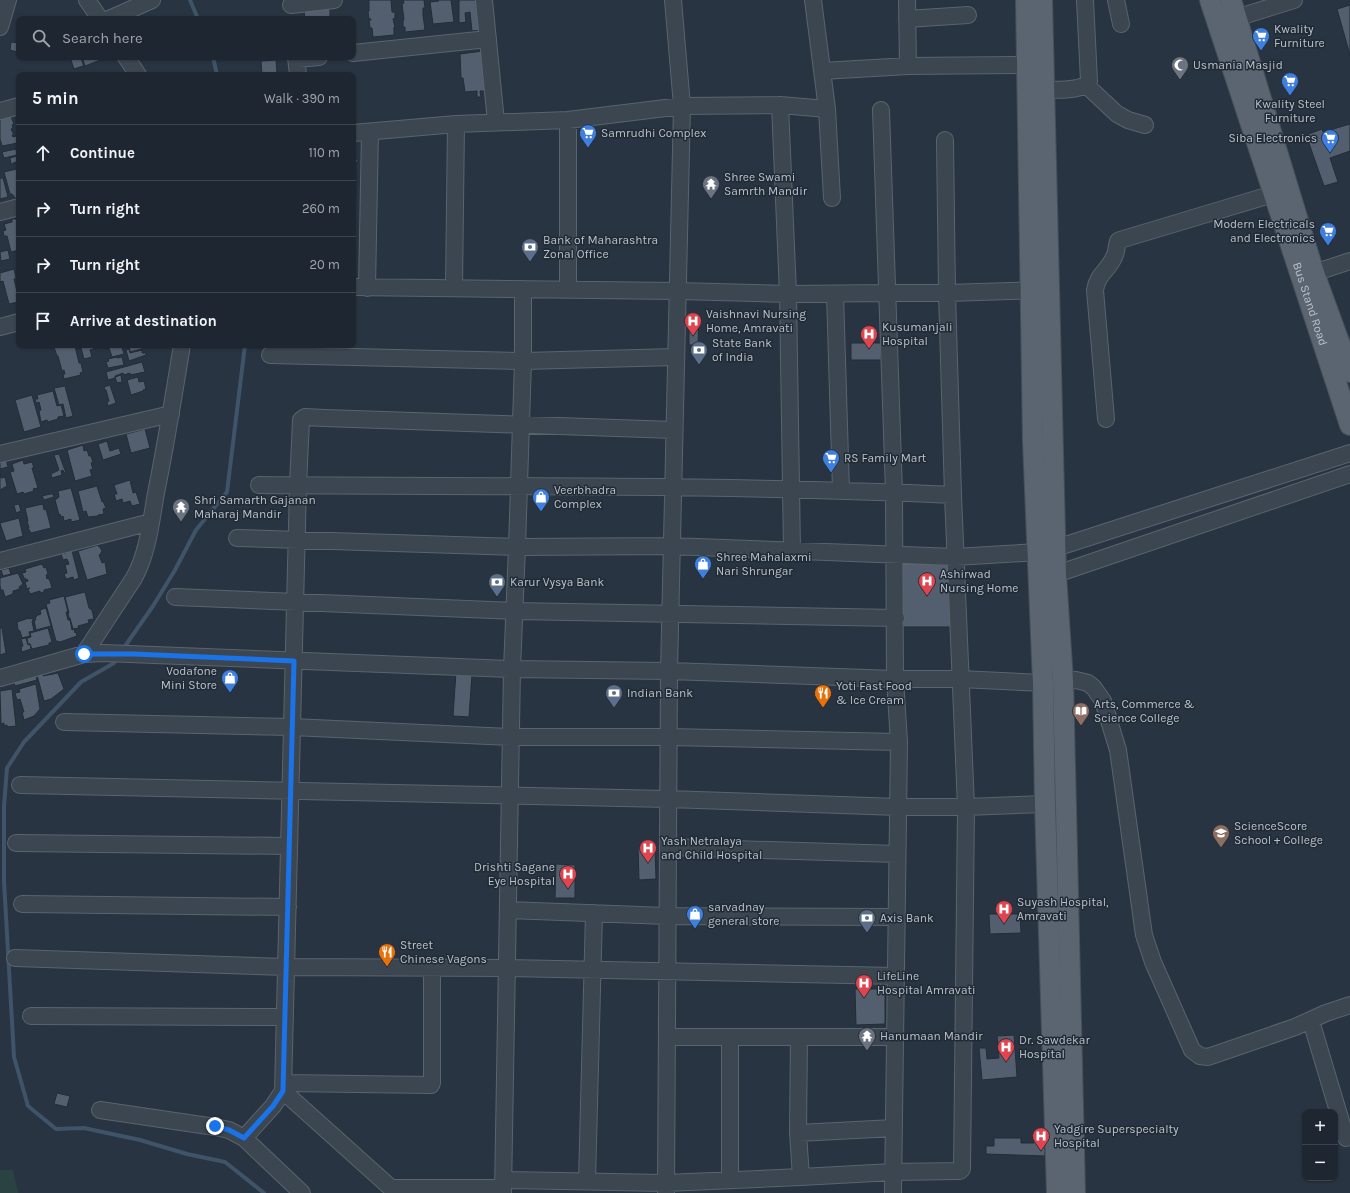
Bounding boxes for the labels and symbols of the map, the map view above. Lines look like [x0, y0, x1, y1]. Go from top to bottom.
place label: Kwality Furniture [1274, 22, 1325, 50]
supermarket icon: Kwality Furniture [1251, 26, 1271, 51]
mosque icon: Usmania Masjid [1170, 55, 1190, 80]
place label: Usmania Masjid [1193, 58, 1283, 72]
supermarket icon: Kwality Steel Furniture [1280, 71, 1300, 96]
place label: Kwality Steel Furniture [1255, 97, 1325, 125]
supermarket icon: Samrudhi Complex [578, 123, 598, 148]
place label: Samrudhi Complex [601, 126, 706, 140]
supermarket icon: Siba Electronics [1320, 128, 1340, 153]
place label: Siba Electronics [1228, 131, 1317, 145]
place label: Shree Swami Samrth Mandir [724, 170, 808, 198]
temple icon: Shree Swami Samrth Mandir [701, 174, 721, 199]
place label: Modern Electricals and Electronics [1213, 217, 1315, 245]
supermarket icon: Modern Electricals and Electronics [1318, 221, 1338, 246]
place label: Bank of Maharashtra Zonal Office [543, 233, 658, 261]
bank icon: Bank of Maharashtra Zonal Office [520, 237, 540, 262]
street label: Bus Stand Road [1290, 260, 1330, 348]
place label: Vaishnavi Nursing Home, Amravati [706, 307, 806, 335]
hospital icon: Vaishnavi Nursing Home, Amravati [683, 311, 703, 336]
place label: Kusumanjali Hospital [882, 320, 953, 348]
hospital icon: Kusumanjali Hospital [859, 324, 879, 349]
place label: State Bank of India [712, 336, 772, 364]
bank icon: State Bank of India [689, 340, 709, 365]
supermarket icon: RS Family Mart [821, 448, 841, 473]
place label: RS Family Mart [844, 451, 927, 465]
place label: Veerbhadra Complex [554, 483, 616, 511]
shop icon: Veerbhadra Complex [531, 487, 551, 512]
place label: Shri Samarth Gajanan Maharaj Mandir [194, 493, 316, 521]
temple icon: Shri Samarth Gajanan Maharaj Mandir [171, 497, 191, 522]
place label: Shree Mahalaxmi Nari Shrungar [716, 550, 812, 578]
shop icon: Shree Mahalaxmi Nari Shrungar [693, 554, 713, 579]
place label: Ashirwad Nursing Home [940, 567, 1019, 595]
hospital icon: Ashirwad Nursing Home [917, 571, 937, 596]
bank icon: Karur Vysya Bank [487, 572, 507, 597]
place label: Karur Vysya Bank [510, 575, 604, 589]
route start [75, 645, 93, 663]
place label: Vodafone Mini Store [161, 664, 217, 692]
shop icon: Vodafone Mini Store [220, 668, 240, 693]
place label: Yoti Fast Food & Ice Cream [836, 679, 912, 707]
bank icon: Indian Bank [604, 683, 624, 708]
restaurant icon: Yoti Fast Food & Ice Cream [813, 683, 833, 708]
place label: Indian Bank [627, 686, 693, 700]
place label: Arts, Commerce & Science College [1094, 697, 1194, 725]
library icon: Arts, Commerce & Science College [1071, 701, 1091, 726]
place label: ScienceScore School + College [1234, 819, 1323, 847]
school or university icon: ScienceScore School + College [1211, 823, 1231, 848]
place label: Yash Netralaya and Child Hospital [661, 834, 762, 862]
hospital icon: Yash Netralaya and Child Hospital [638, 838, 658, 863]
place label: Drishti Sagane Eye Hospital [474, 860, 555, 888]
hospital icon: Drishti Sagane Eye Hospital [558, 864, 578, 889]
place label: Suyash Hospital, Amravati [1017, 895, 1109, 923]
hospital icon: Suyash Hospital, Amravati [994, 899, 1014, 924]
place label: sarvadnay general store [708, 900, 779, 928]
shop icon: sarvadnay general store [685, 904, 705, 929]
bank icon: Axis Bank [857, 908, 877, 933]
place label: Axis Bank [880, 911, 934, 925]
place label: Street Chinese Vagons [400, 938, 487, 966]
restaurant icon: Street Chinese Vagons [377, 942, 397, 967]
place label: LifeLine Hospital Amravati [877, 969, 976, 997]
hospital icon: LifeLine Hospital Amravati [854, 973, 874, 998]
temple icon: Hanumaan Mandir [857, 1026, 877, 1051]
place label: Hanumaan Mandir [880, 1029, 983, 1043]
place label: Dr. Sawdekar Hospital [1019, 1033, 1090, 1061]
hospital icon: Dr. Sawdekar Hospital [996, 1037, 1016, 1062]
route end [206, 1117, 224, 1135]
place label: Yadgire Superspecialty Hospital [1054, 1122, 1179, 1150]
hospital icon: Yadgire Superspecialty Hospital [1031, 1126, 1051, 1151]

